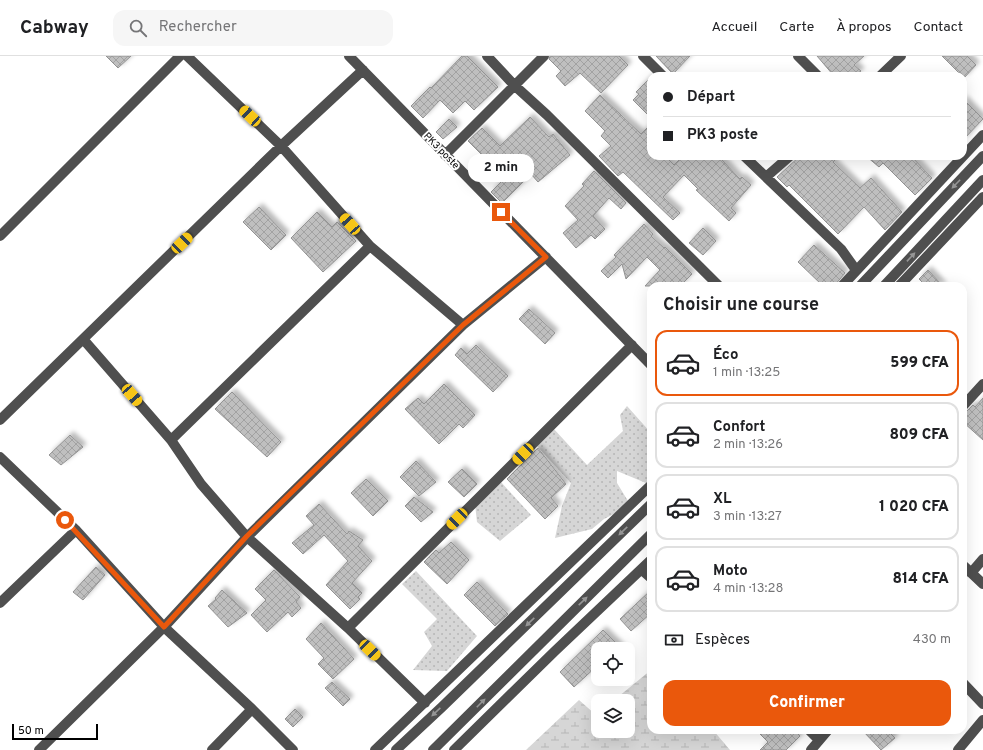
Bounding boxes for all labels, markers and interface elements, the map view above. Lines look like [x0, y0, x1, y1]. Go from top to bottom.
search box [113, 10, 393, 46]
text: Cabway [20, 16, 89, 40]
icon: search [127, 17, 149, 39]
text: Rechercher [159, 18, 237, 37]
text: Accueil [711, 19, 757, 36]
text: Carte [779, 19, 814, 36]
text: À propos [836, 19, 892, 36]
text: Contact [914, 19, 963, 36]
text: Départ [687, 88, 735, 107]
car [237, 103, 263, 129]
text: PK3 poste [687, 126, 758, 145]
street label: PK3 poste [420, 130, 462, 172]
callout: 2 min [468, 154, 534, 182]
text: 2 min [484, 160, 518, 176]
one-way arrow [951, 179, 961, 189]
route end [492, 203, 510, 221]
car [338, 211, 362, 237]
car [169, 230, 195, 256]
one-way arrow [906, 253, 915, 262]
text: Choisir une course [663, 294, 819, 317]
icon: car [665, 345, 701, 381]
text: Éco [713, 346, 738, 365]
text: 599 CFA [890, 354, 949, 373]
text: 1 min · 13:25 [713, 365, 780, 381]
car [120, 382, 144, 408]
icon: car [665, 417, 701, 453]
text: Confort [713, 418, 765, 437]
text: 809 CFA [890, 426, 949, 445]
text: 2 min · 13:26 [713, 437, 783, 453]
car [510, 441, 536, 467]
icon: car [665, 489, 701, 525]
text: XL [713, 490, 731, 509]
text: 1 020 CFA [879, 498, 949, 517]
car [444, 506, 470, 532]
text: 3 min · 13:27 [713, 509, 782, 525]
route start [56, 511, 74, 529]
one-way arrow [618, 526, 628, 536]
icon: car [665, 561, 701, 597]
text: Moto [713, 562, 748, 581]
text: 814 CFA [893, 570, 949, 589]
text: 4 min · 13:28 [713, 581, 783, 597]
one-way arrow [578, 596, 588, 606]
one-way arrow [525, 617, 535, 627]
icon: cash [663, 629, 685, 651]
text: Espèces [695, 631, 750, 650]
text: 430 m [913, 632, 951, 648]
car [357, 637, 383, 663]
map controls [591, 642, 635, 738]
button: locate [591, 642, 635, 686]
button: Confirmer [663, 680, 951, 726]
button: layers [591, 694, 635, 738]
one-way arrow [476, 698, 486, 708]
one-way arrow [431, 707, 441, 717]
scale bar [12, 722, 98, 741]
text: 50 m [18, 724, 44, 738]

